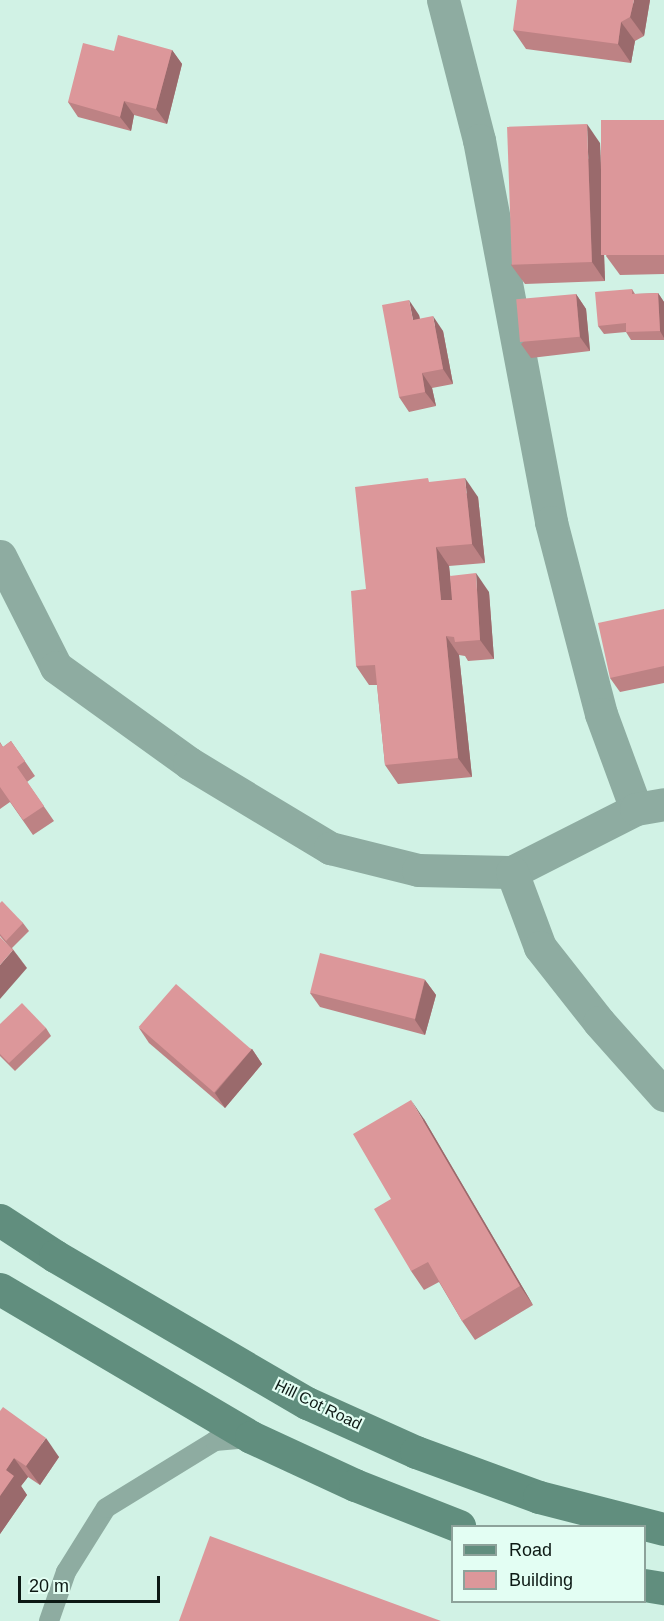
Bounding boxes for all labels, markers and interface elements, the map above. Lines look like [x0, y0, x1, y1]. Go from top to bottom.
street label: Hill Cot Road [271, 1376, 365, 1434]
legend [451, 1525, 646, 1603]
text: Road [509, 1540, 552, 1560]
scale bar [21, 1564, 164, 1602]
text: Building [509, 1570, 573, 1590]
text: 20 m [29, 1576, 69, 1596]

